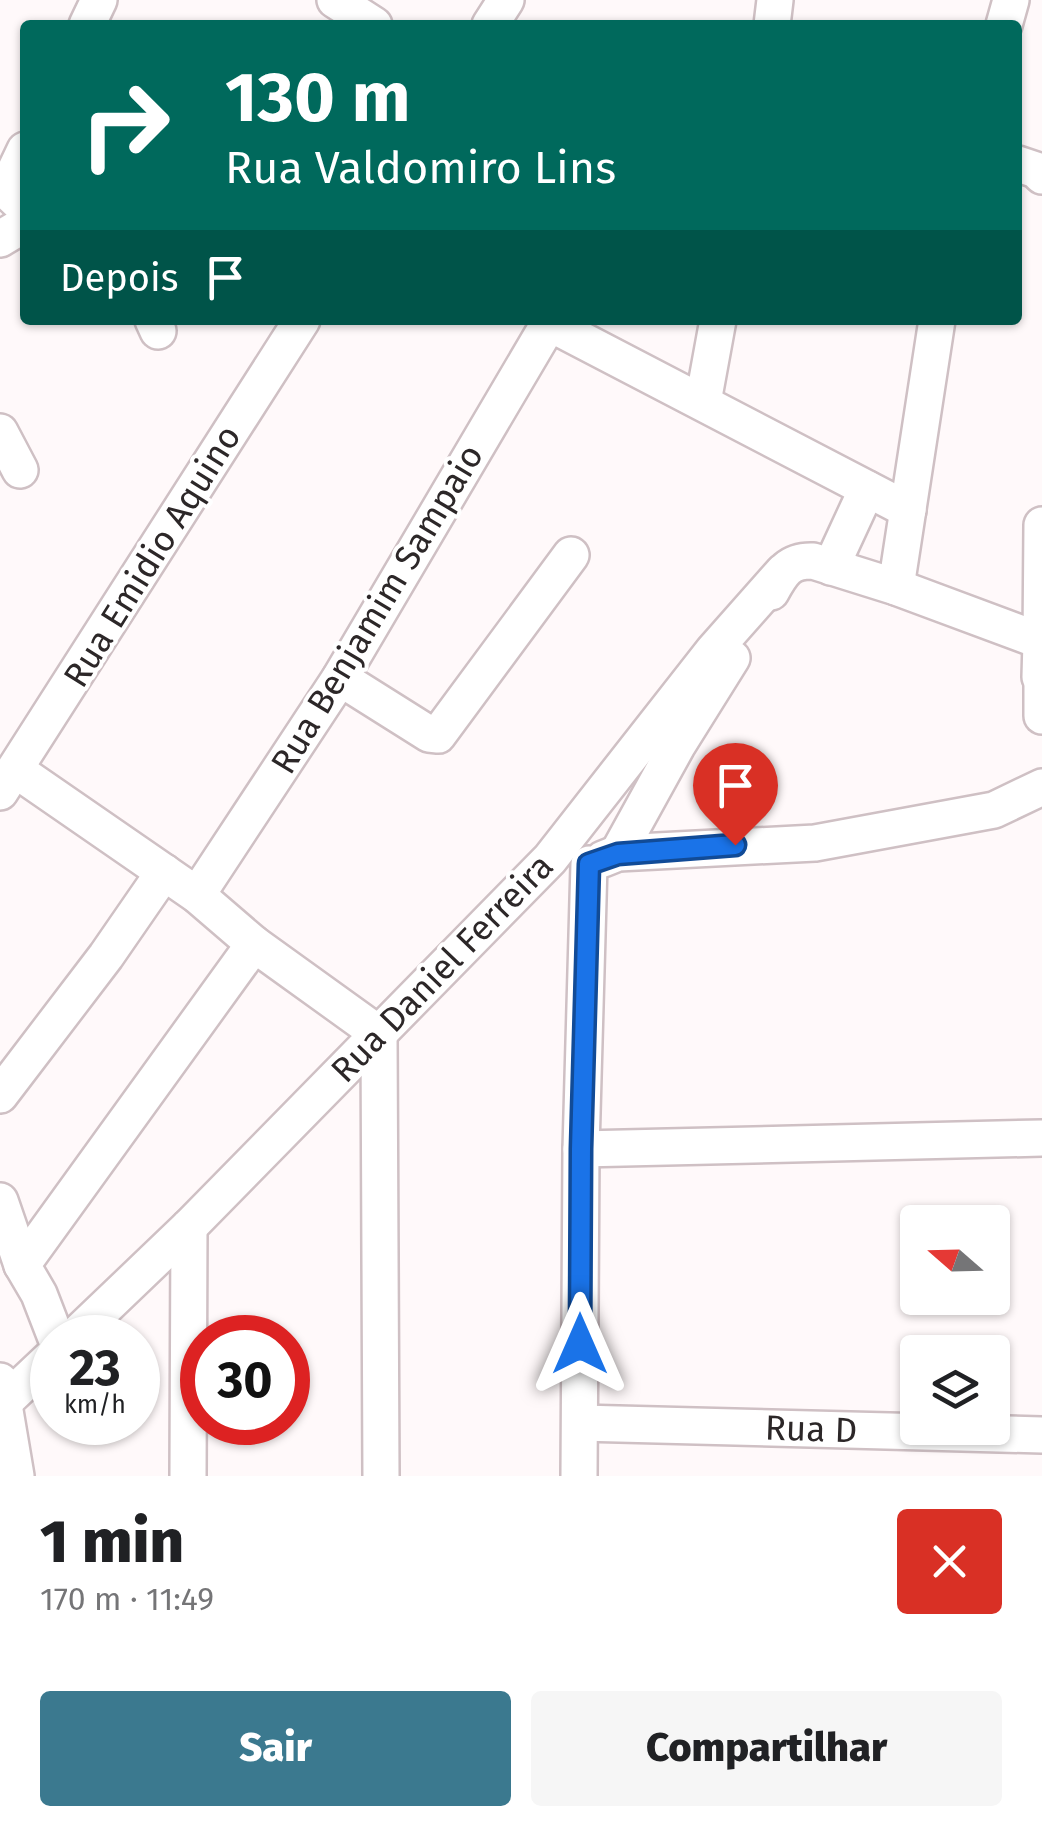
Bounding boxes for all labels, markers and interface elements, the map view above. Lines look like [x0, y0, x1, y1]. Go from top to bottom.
text: 130 m [225, 56, 411, 140]
icon: right [60, 60, 190, 190]
text: Rua Valdomiro Lins [225, 141, 616, 195]
icon: arrive [198, 250, 253, 305]
text: Depois [60, 255, 178, 301]
street label: Rua Emidio Aquino [54, 417, 250, 695]
street label: Rua Benjamim Sampaio [262, 437, 492, 781]
pin [693, 743, 778, 846]
icon: arrive [708, 758, 763, 813]
street label: Rua Daniel Ferreira [322, 845, 562, 1091]
north arrow [900, 1205, 1010, 1315]
map controls [900, 1205, 1010, 1445]
position arrow [528, 1292, 632, 1396]
speed limit sign: 30 [180, 1315, 310, 1445]
button: layers [900, 1335, 1010, 1445]
text: 23 [69, 1338, 121, 1398]
text: km/h [64, 1390, 126, 1420]
street label: Rua D [764, 1406, 858, 1452]
text: 1 min [40, 1506, 184, 1578]
button: close [897, 1509, 1002, 1614]
text: 170 m · 11:49 [40, 1580, 214, 1618]
button: Sair [40, 1691, 511, 1806]
button: Compartilhar [531, 1691, 1002, 1806]

